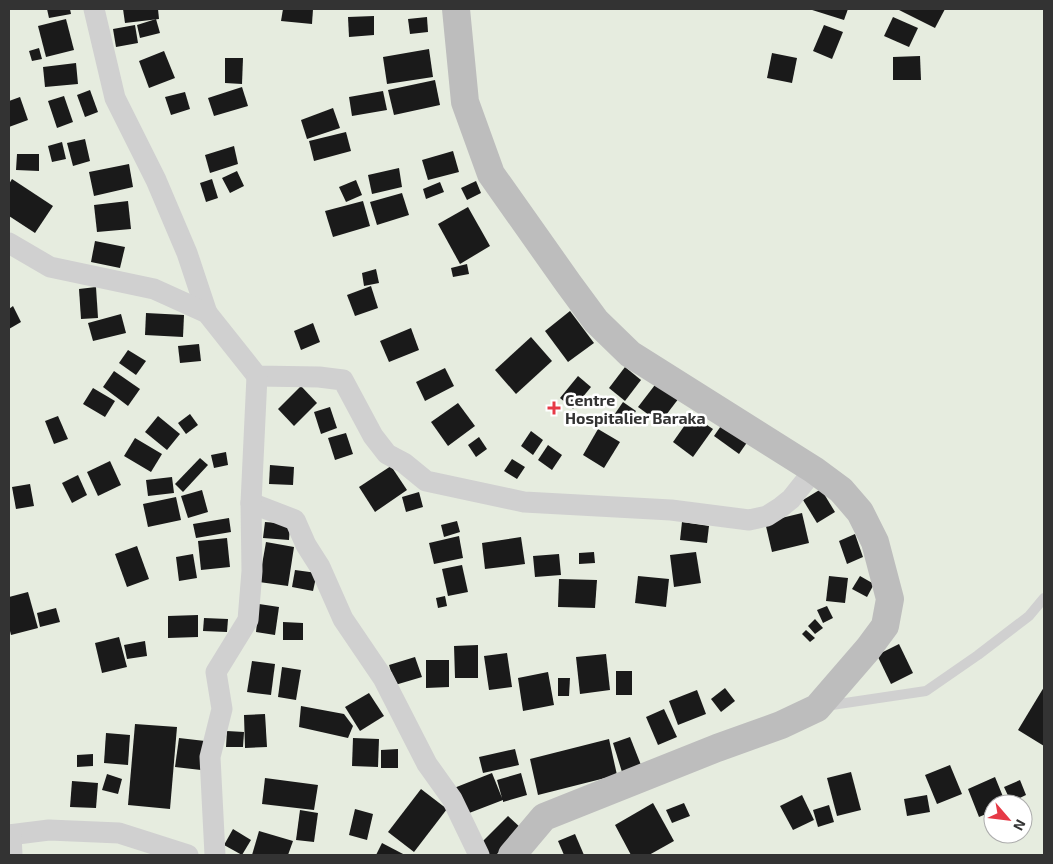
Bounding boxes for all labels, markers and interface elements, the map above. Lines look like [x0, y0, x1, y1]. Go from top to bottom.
place label: Centre Hospitalier Baraka [565, 390, 706, 427]
marker: Centre Hospitalier Baraka [547, 401, 561, 415]
north arrow [983, 794, 1033, 844]
text: N [1010, 817, 1030, 834]

